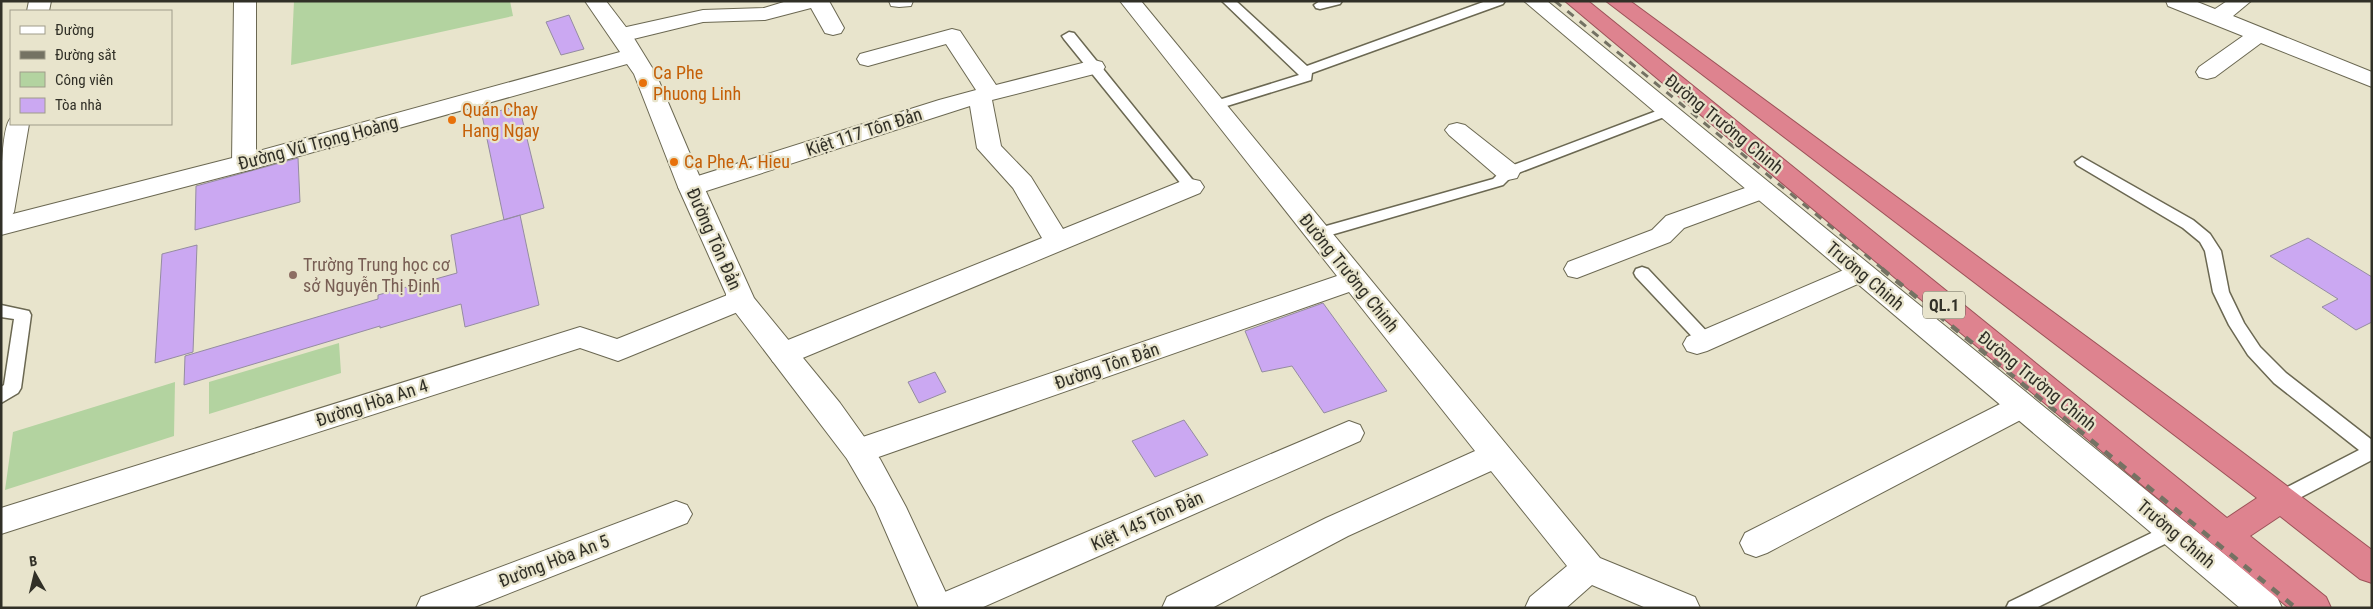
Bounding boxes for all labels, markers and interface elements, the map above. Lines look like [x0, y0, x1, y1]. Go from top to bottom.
legend [10, 10, 172, 125]
text: Đường [55, 21, 94, 39]
text: Đường sắt [55, 46, 116, 64]
place label: Ca Phe Phuong Linh [653, 62, 741, 104]
street label: Đường Trường Chinh [1661, 69, 1788, 178]
text: Công viên [55, 71, 113, 89]
marker: Ca Phe Phuong Linh [637, 77, 649, 89]
text: Tòa nhà [55, 96, 102, 114]
place label: Quán Chay Hang Ngay [462, 99, 540, 141]
street label: Kiệt 117 Tôn Đản [803, 103, 924, 160]
street label: Đường Vũ Trọng Hoàng [236, 111, 400, 174]
marker: Quán Chay Hang Ngay [446, 114, 458, 126]
place label: Ca Phe A. Hieu [684, 151, 790, 172]
marker: Ca Phe A. Hieu [668, 156, 680, 168]
street label: Đường Tôn Đản [683, 185, 746, 293]
street label: Đường Trường Chinh [1295, 209, 1404, 336]
street label: Trường Chinh [1822, 237, 1909, 314]
place label: Trường Trung học cơ sở Nguyễn Thị Định [303, 254, 451, 296]
marker: Trường Trung học cơ sở Nguyễn Thị Định [287, 269, 299, 281]
road number: QL.1 [1923, 292, 1965, 318]
street label: Đường Trường Chinh [1974, 326, 2101, 435]
street label: Đường Tôn Đản [1052, 338, 1162, 393]
street label: Đường Hòa An 4 [313, 375, 430, 430]
street label: Kiệt 145 Tôn Đản [1087, 486, 1206, 555]
street label: Trường Chinh [2133, 495, 2220, 572]
street label: Đường Hòa An 5 [496, 530, 612, 591]
north arrow [10, 549, 60, 599]
text: B [28, 553, 38, 570]

